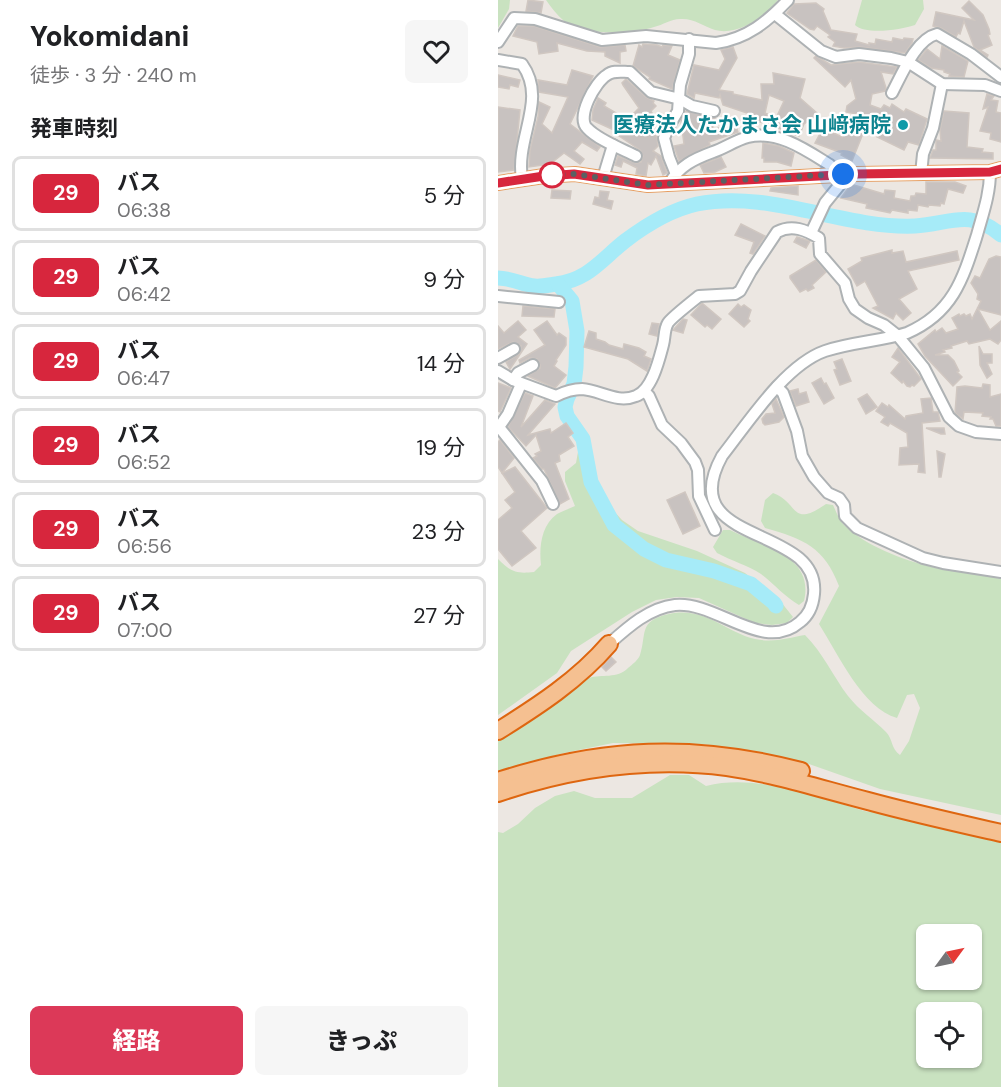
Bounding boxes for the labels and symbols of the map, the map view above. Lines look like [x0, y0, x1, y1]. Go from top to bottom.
place label: 医療法人たかまさ会 山﨑病院 [613, 111, 891, 139]
marker: 医療法人たかまさ会 山﨑病院 [896, 118, 910, 132]
your location [828, 159, 858, 189]
unlabelled marker [539, 162, 565, 188]
north arrow [916, 924, 982, 990]

